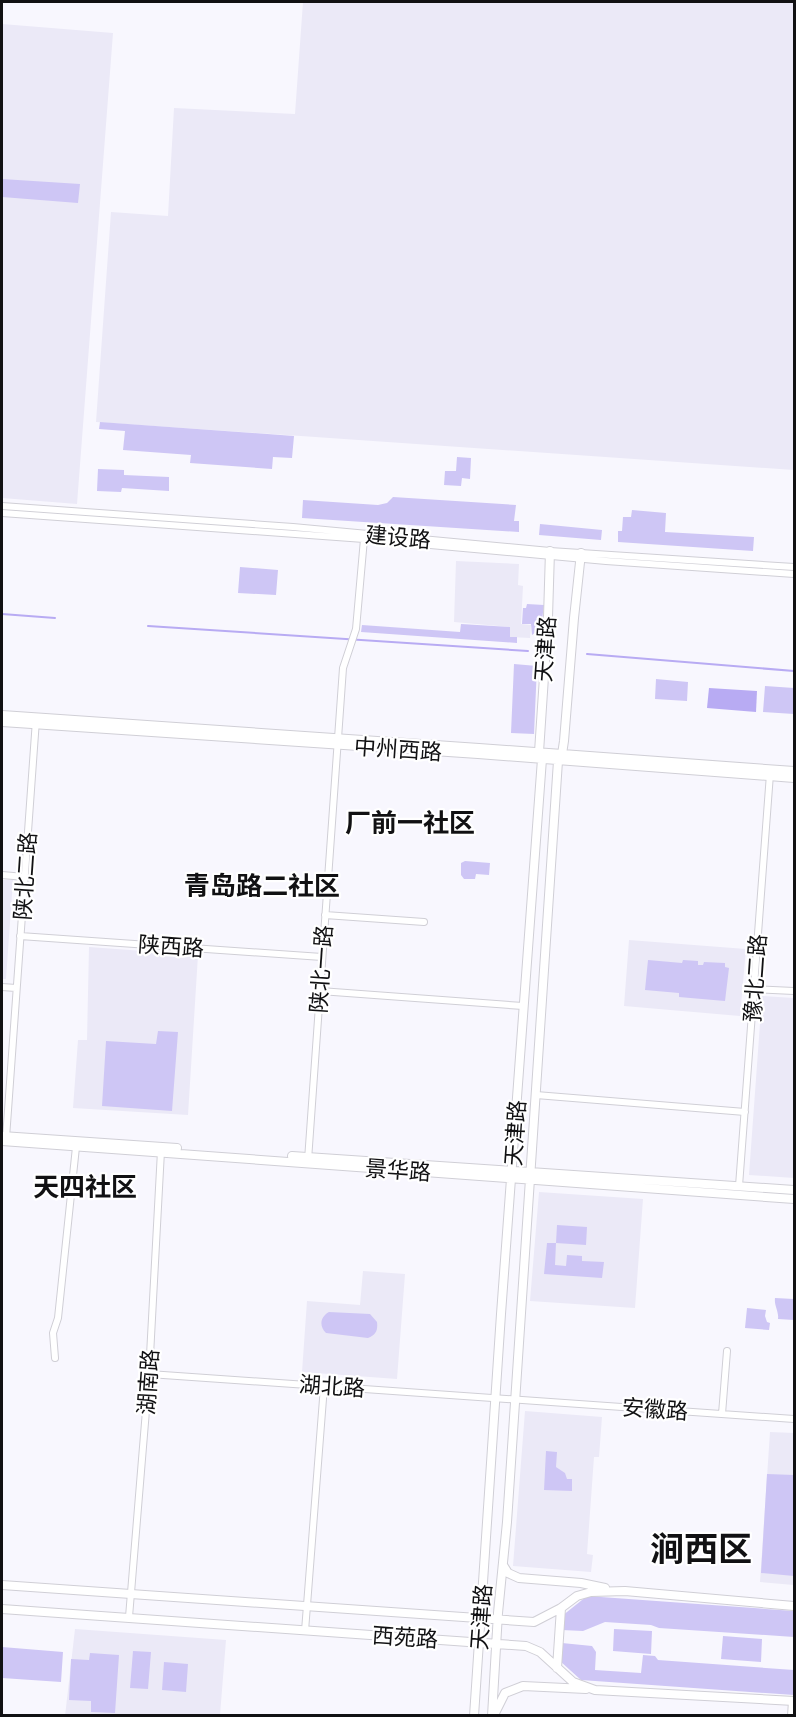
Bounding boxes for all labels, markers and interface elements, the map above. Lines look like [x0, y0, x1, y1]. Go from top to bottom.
street label: 建设路 [364, 520, 432, 554]
street label: 天津路 [529, 615, 561, 683]
street label: 中州西路 [353, 732, 443, 766]
district label: 厂前一社区 [345, 806, 475, 840]
street label: 陕北二路 [8, 831, 42, 921]
district label: 青岛路二社区 [184, 869, 340, 903]
street label: 陕北一路 [304, 924, 338, 1014]
street label: 陕西路 [137, 930, 205, 962]
street label: 豫北二路 [738, 933, 772, 1023]
street label: 天津路 [499, 1099, 531, 1167]
street label: 景华路 [364, 1154, 432, 1186]
district label: 天四社区 [33, 1170, 137, 1204]
street label: 湖南路 [132, 1348, 164, 1416]
street label: 湖北路 [298, 1370, 366, 1402]
street label: 安徽路 [621, 1393, 689, 1425]
district label: 涧西区 [650, 1528, 752, 1571]
street label: 天津路 [465, 1583, 497, 1651]
street label: 西苑路 [371, 1621, 439, 1653]

